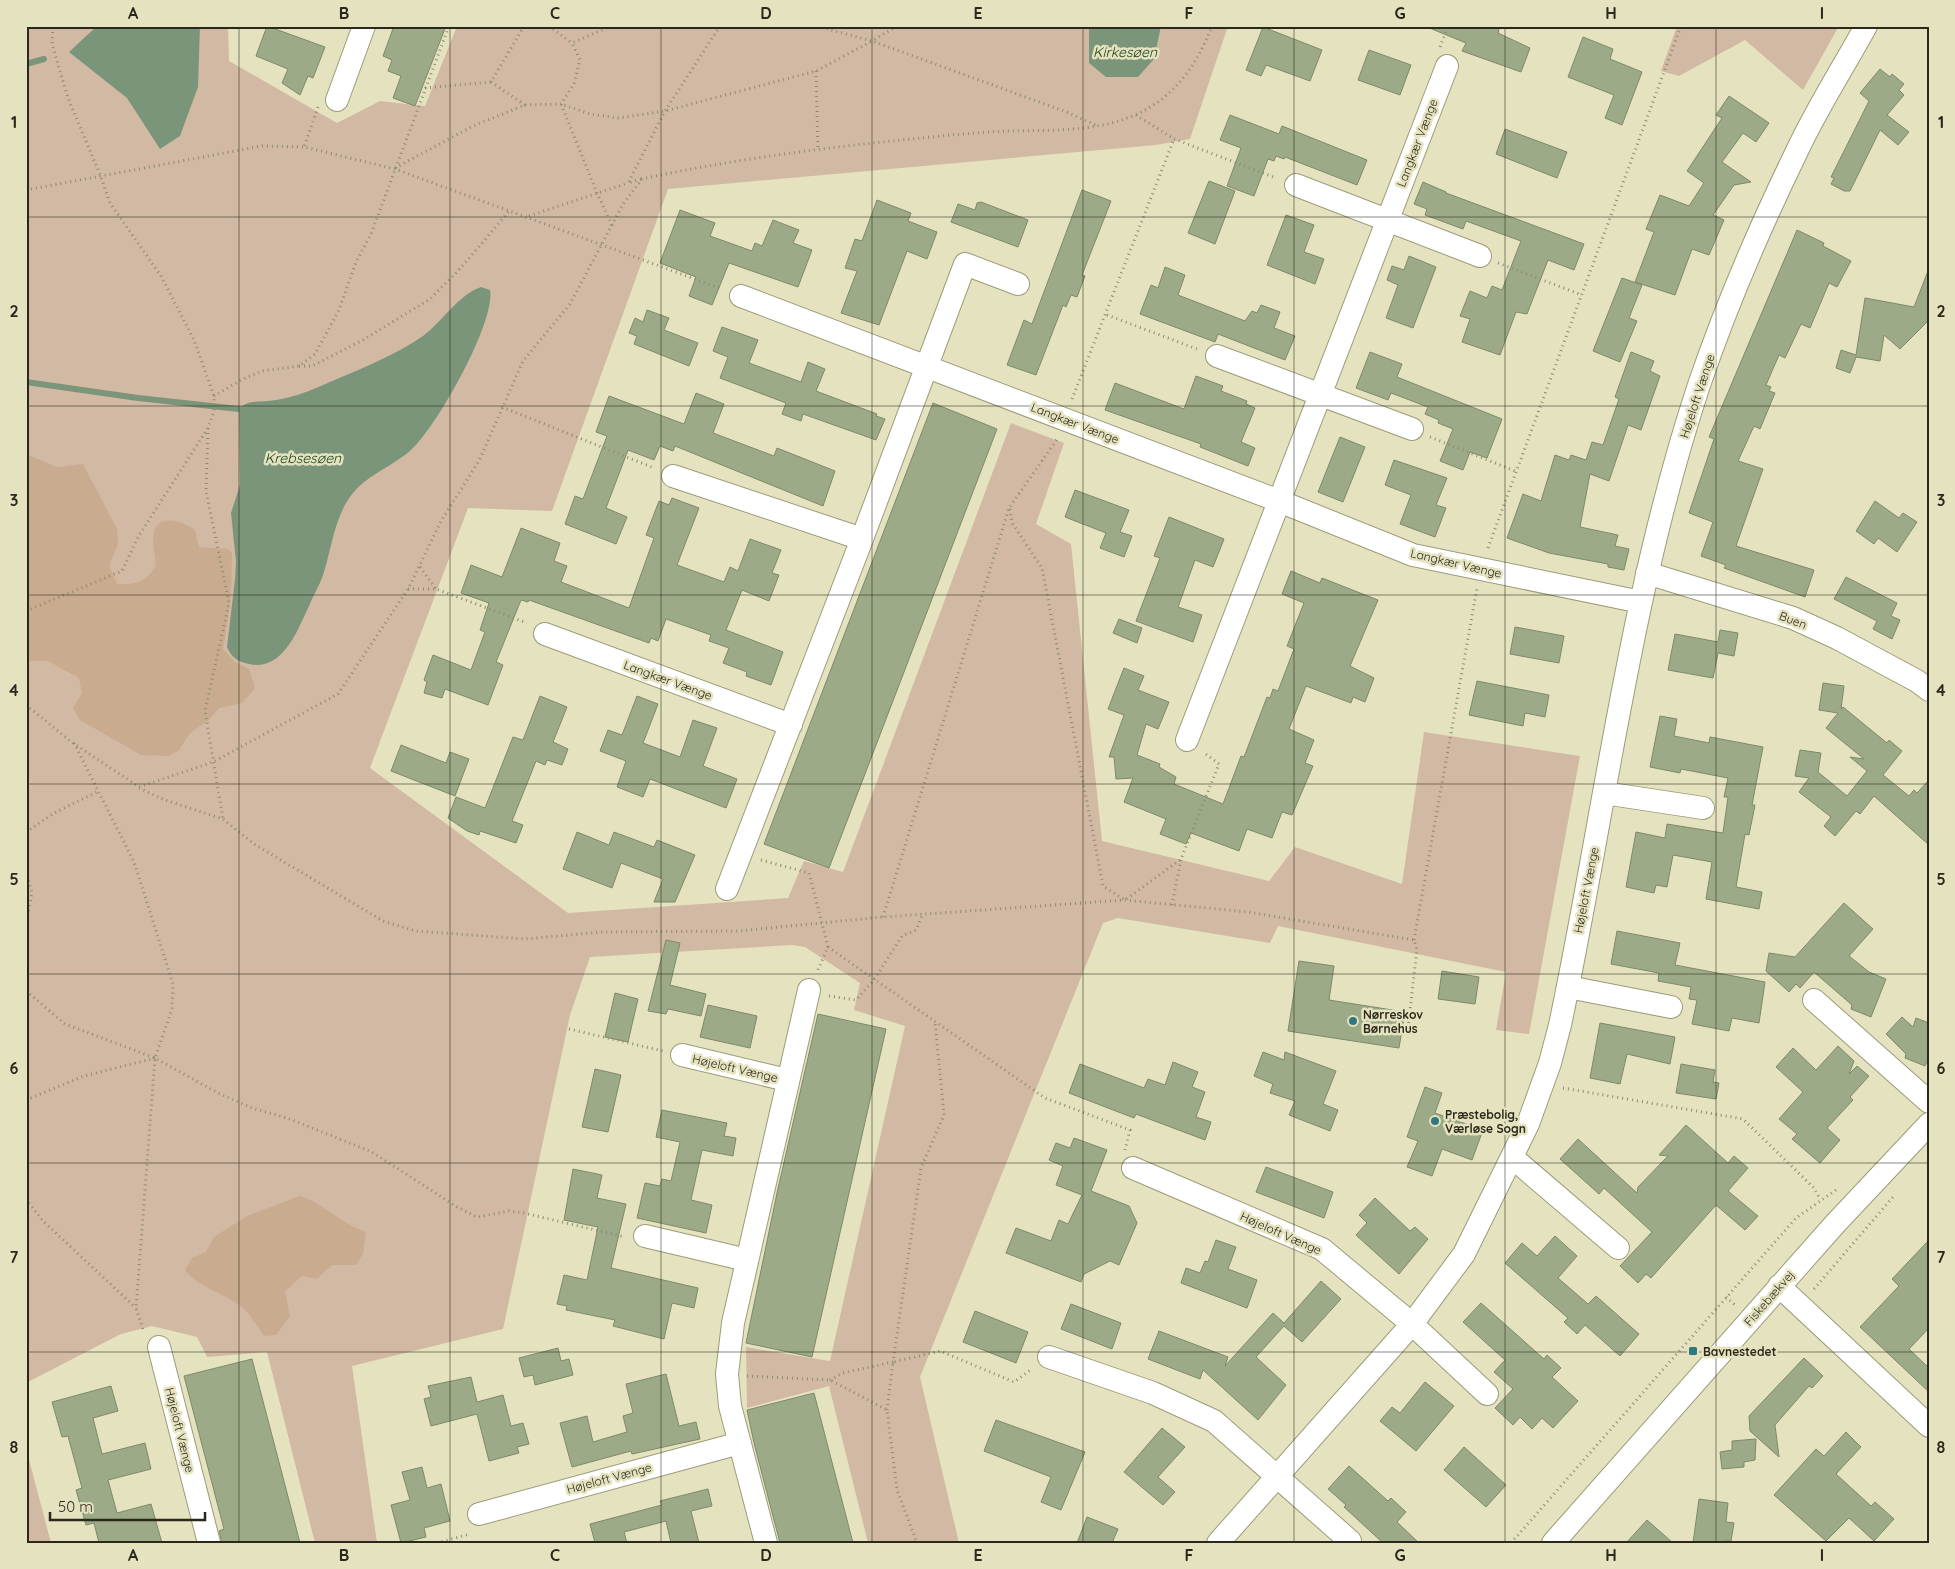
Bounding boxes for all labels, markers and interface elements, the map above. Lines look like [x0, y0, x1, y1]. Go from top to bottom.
text: A [128, 3, 139, 23]
text: B [339, 3, 349, 23]
text: C [550, 3, 560, 23]
text: D [760, 3, 772, 23]
text: E [973, 3, 983, 23]
text: F [1185, 3, 1194, 23]
text: G [1394, 3, 1406, 23]
text: H [1605, 3, 1617, 23]
text: I [1820, 3, 1824, 23]
water label: Kirkesøen [1093, 43, 1158, 61]
street label: Langkær Vænge [1393, 97, 1441, 189]
text: 1 [11, 112, 17, 132]
text: 1 [1938, 112, 1944, 132]
text: 2 [9, 301, 19, 321]
text: 2 [1936, 301, 1946, 321]
street label: Højeloft Vænge [1676, 352, 1718, 440]
street label: Langkær Vænge [1029, 399, 1121, 447]
water label: Krebsesøen [265, 449, 342, 467]
text: 3 [10, 490, 18, 510]
text: 3 [1937, 490, 1945, 510]
street label: Langkær Vænge [1409, 545, 1503, 581]
street label: Buen [1777, 608, 1809, 632]
street label: Langkær Vænge [622, 657, 714, 703]
text: 4 [9, 680, 19, 700]
text: 4 [1936, 680, 1946, 700]
street label: Højeloft Vænge [1570, 846, 1602, 934]
text: 5 [9, 869, 19, 889]
text: 5 [1936, 869, 1946, 889]
place label: Nørreskov Børnehus [1363, 1007, 1423, 1036]
marker: Nørreskov Børnehus [1347, 1015, 1359, 1027]
street label: Højeloft Vænge [691, 1051, 779, 1085]
text: 6 [10, 1058, 19, 1078]
text: 6 [1937, 1058, 1946, 1078]
place label: Præstebolig, Værløse Sogn [1445, 1107, 1526, 1136]
marker: Præstebolig, Værløse Sogn [1429, 1115, 1441, 1127]
street label: Højeloft Vænge [1238, 1208, 1324, 1258]
text: 7 [10, 1247, 19, 1267]
text: 7 [1937, 1247, 1946, 1267]
street label: Fiskebækvej [1741, 1267, 1797, 1329]
place label: Bavnestedet [1703, 1344, 1777, 1359]
marker: Bavnestedet [1687, 1345, 1699, 1357]
street label: Højeloft Vænge [162, 1386, 198, 1474]
text: 8 [10, 1437, 19, 1457]
text: 8 [1937, 1437, 1946, 1457]
street label: Højeloft Vænge [565, 1459, 653, 1497]
scale bar [50, 1489, 205, 1521]
text: 50 m [58, 1497, 93, 1516]
text: A [128, 1545, 139, 1565]
text: B [339, 1545, 349, 1565]
text: C [550, 1545, 560, 1565]
text: D [760, 1545, 772, 1565]
text: E [973, 1545, 983, 1565]
text: F [1185, 1545, 1194, 1565]
text: G [1394, 1545, 1406, 1565]
text: H [1605, 1545, 1617, 1565]
text: I [1820, 1545, 1824, 1565]

